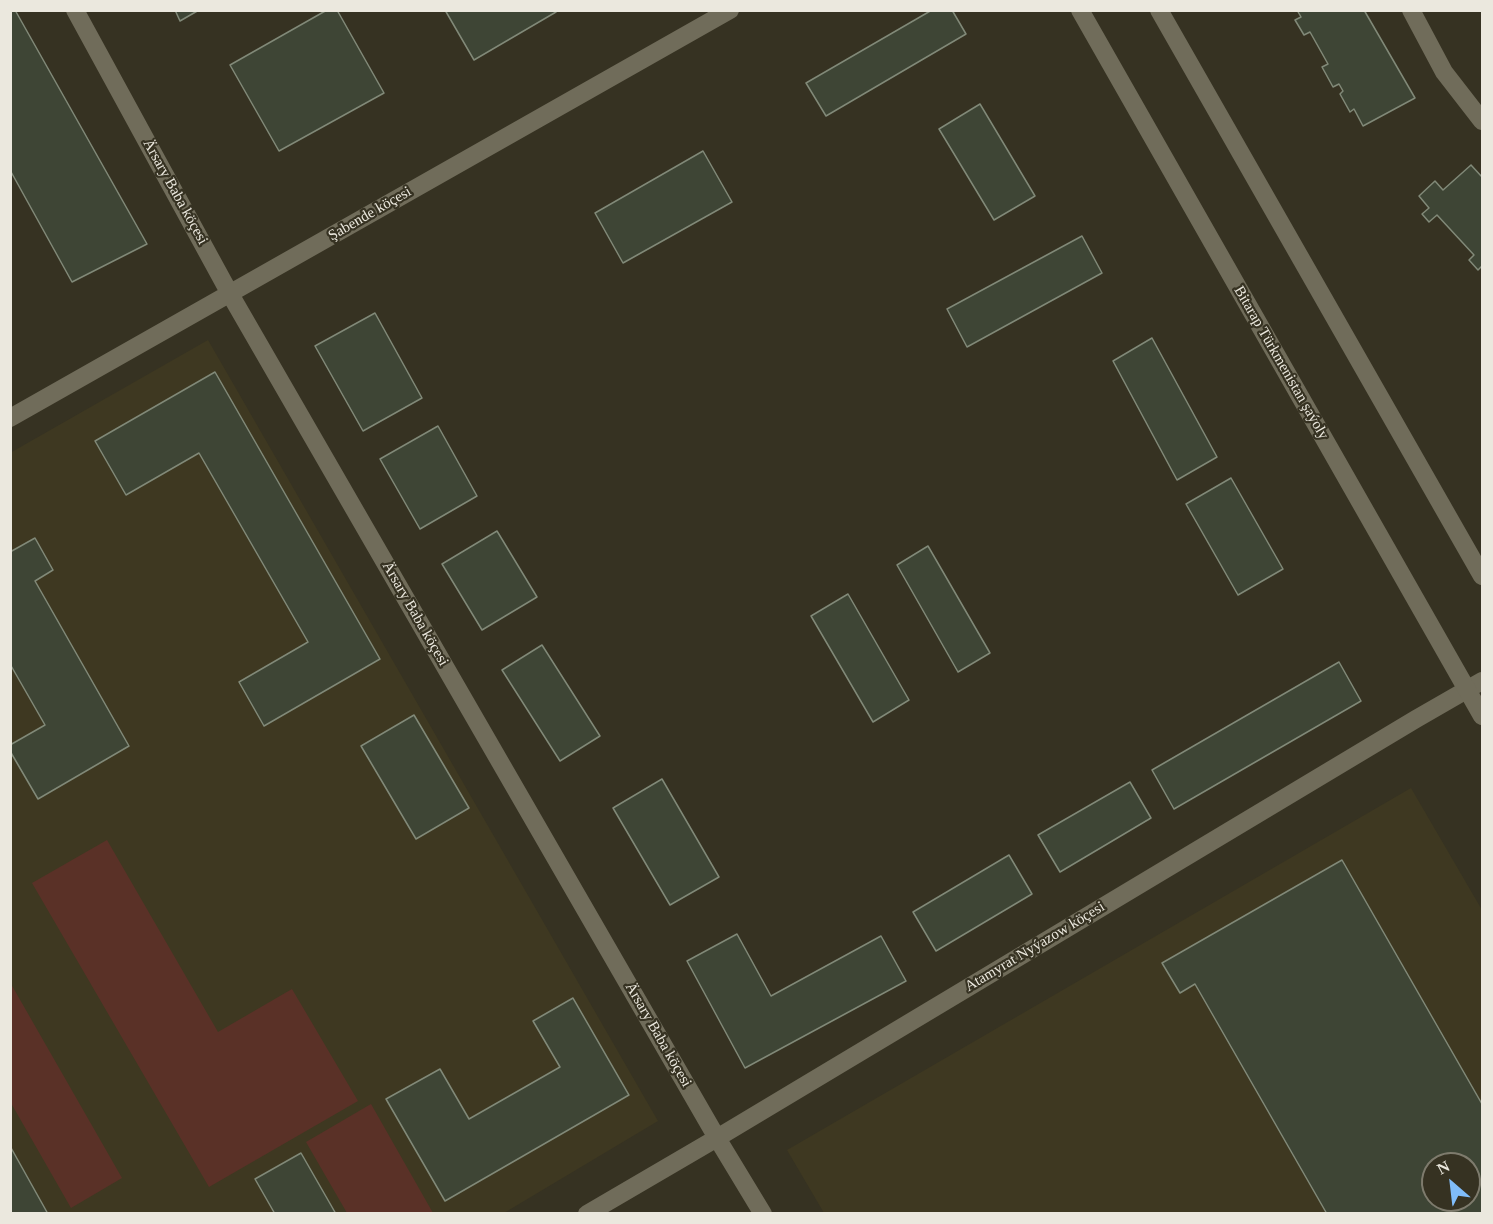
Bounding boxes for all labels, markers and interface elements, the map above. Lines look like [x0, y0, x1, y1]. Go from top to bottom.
street label: Ärsary Baba köçesi [139, 136, 211, 248]
street label: Şabende köçesi [325, 183, 415, 245]
street label: Bitarap Türkmenistan şaýoly [1230, 283, 1332, 443]
street label: Ärsary Baba köçesi [378, 559, 452, 669]
street label: Atamyrat Nyýazow köçesi [962, 898, 1108, 996]
street label: Ärsary Baba köçesi [621, 980, 695, 1090]
north arrow [1421, 1152, 1481, 1212]
text: N [1434, 1157, 1452, 1178]

